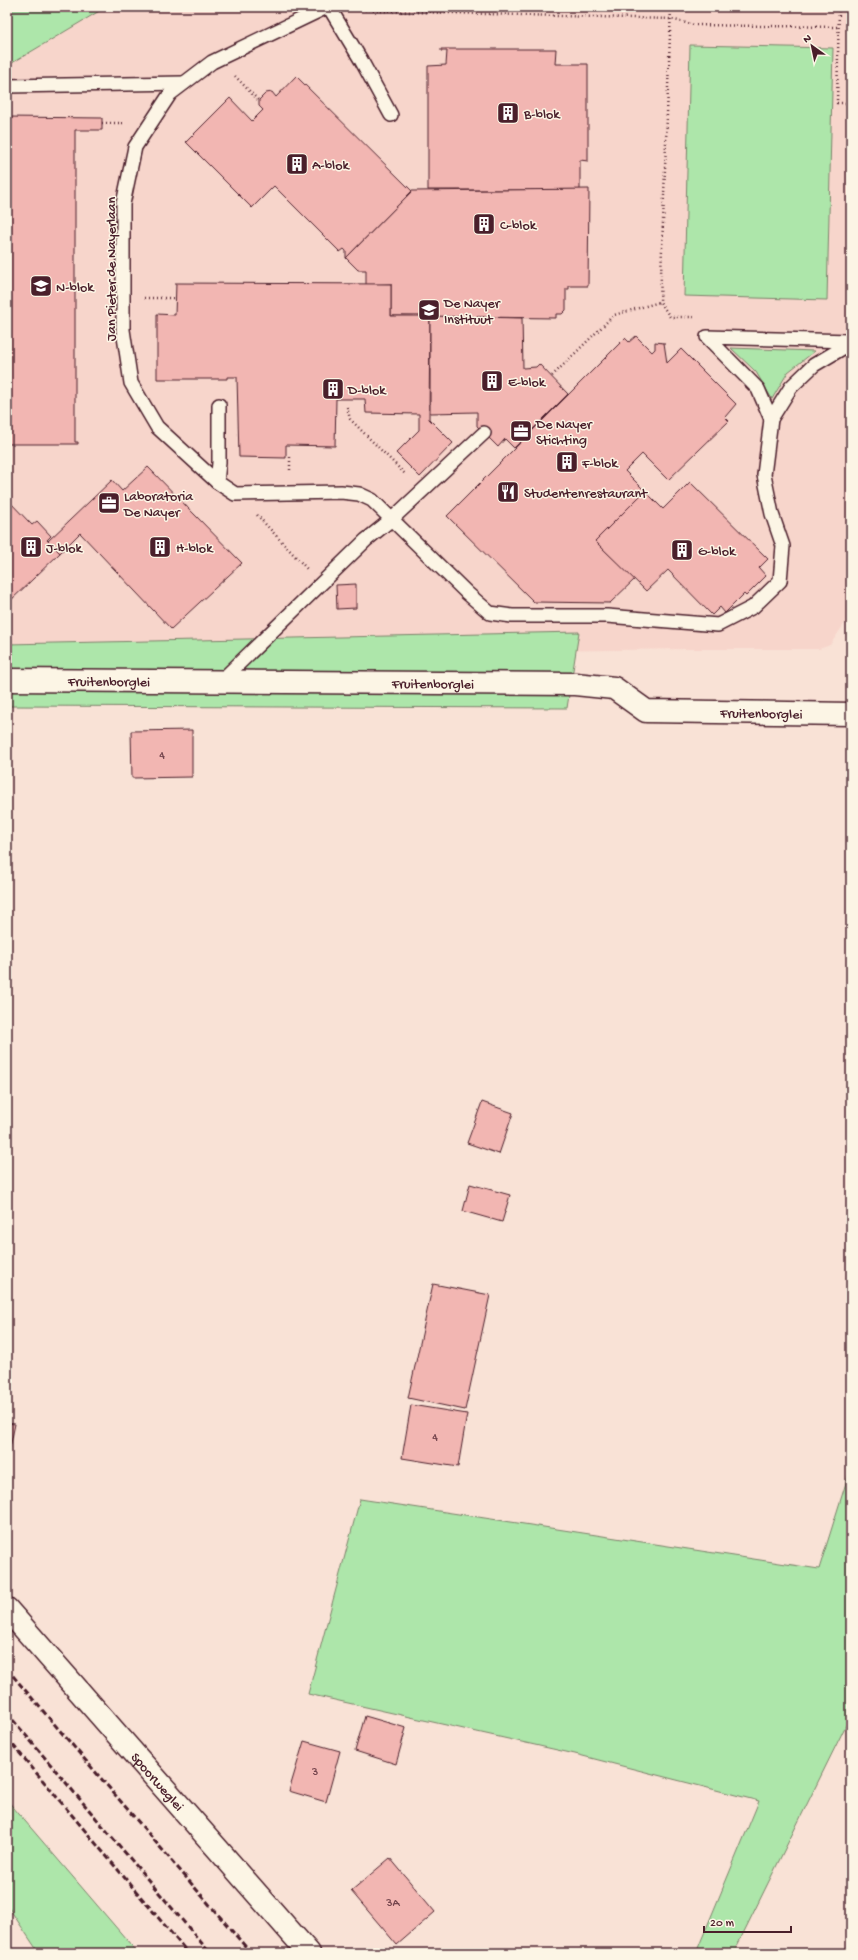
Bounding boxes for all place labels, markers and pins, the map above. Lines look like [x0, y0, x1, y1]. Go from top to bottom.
building icon: B-blok [495, 100, 521, 126]
place label: B-blok [523, 107, 561, 124]
building icon: A-blok [284, 151, 310, 177]
place label: A-blok [312, 158, 350, 175]
building icon: C-blok [471, 211, 497, 237]
place label: C-blok [500, 218, 538, 235]
school or university icon: N-blok [28, 273, 54, 299]
place label: N-blok [56, 280, 95, 297]
place label: De Nayer Instituut [443, 296, 501, 329]
school or university icon: De Nayer Instituut [416, 297, 442, 323]
building icon: E-blok [479, 368, 505, 394]
place label: E-blok [508, 375, 547, 392]
building icon: D-blok [320, 376, 346, 402]
place label: D-blok [347, 383, 387, 400]
place label: De Nayer Stichting [535, 417, 593, 450]
office icon: De Nayer Stichting [508, 418, 534, 444]
building icon: F-blok [554, 449, 580, 475]
place label: F-blok [581, 456, 619, 473]
restaurant icon: Studentenrestaurant [495, 479, 521, 505]
place label: Studentenrestaurant [524, 486, 648, 503]
place label: Laboratoria De Nayer [123, 489, 194, 522]
office icon: Laboratoria De Nayer [96, 490, 122, 516]
building icon: J-blok [18, 534, 44, 560]
building icon: H-blok [147, 534, 173, 560]
building icon: G-blok [669, 537, 695, 563]
place label: J-blok [46, 541, 84, 558]
place label: H-blok [176, 541, 214, 558]
place label: G-blok [698, 544, 737, 561]

